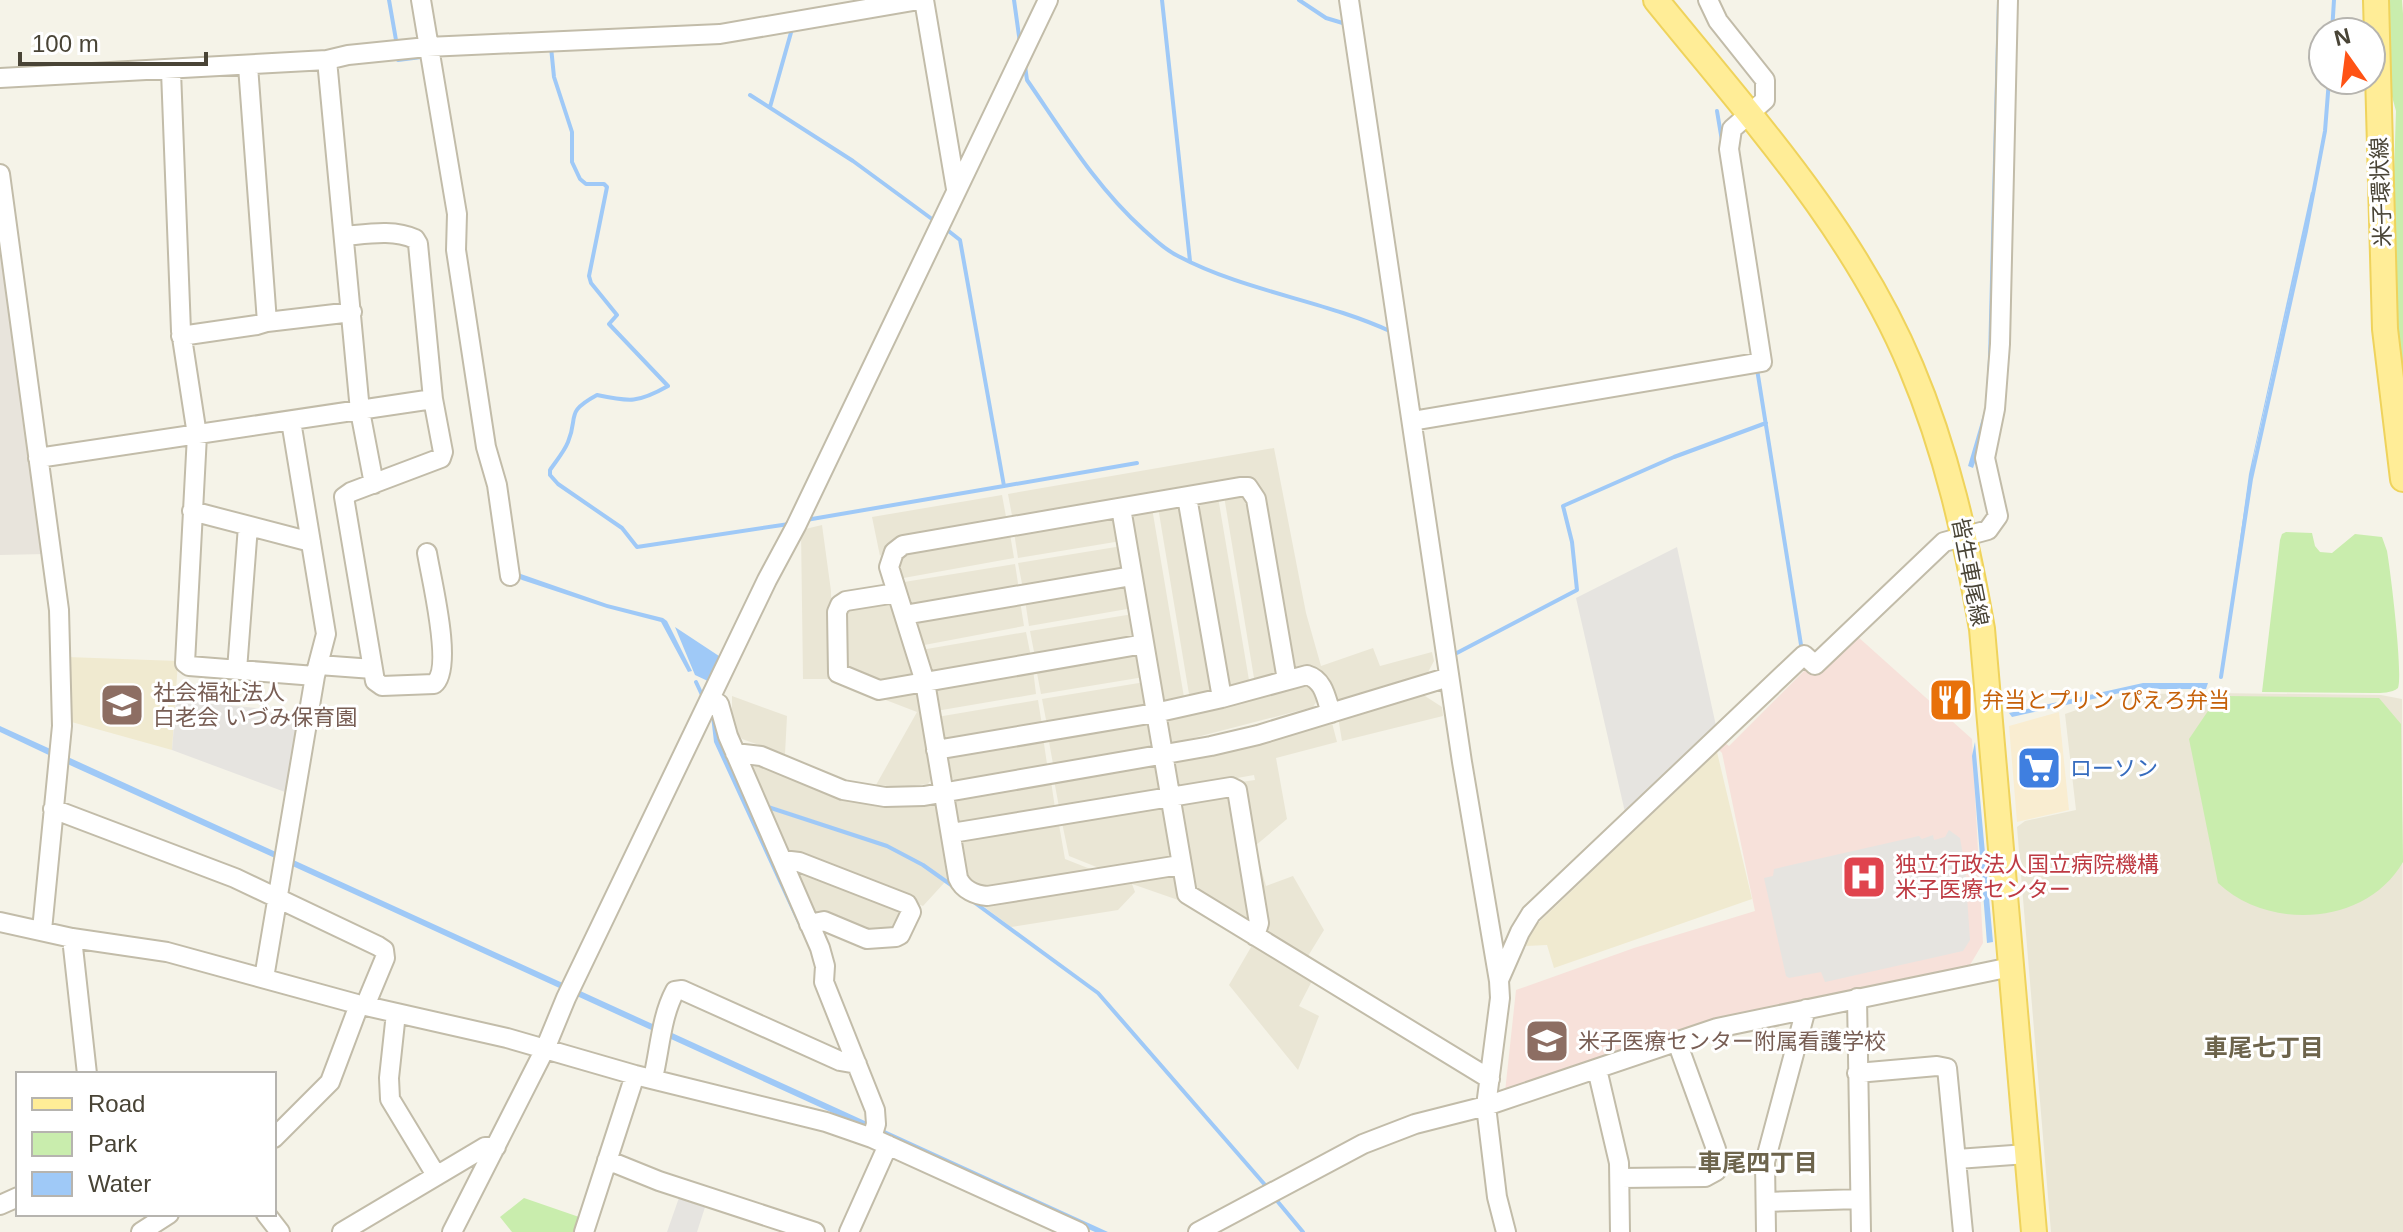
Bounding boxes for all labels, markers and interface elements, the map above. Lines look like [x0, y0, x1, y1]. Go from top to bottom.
scale bar [20, 16, 206, 66]
north arrow [2307, 16, 2387, 96]
text: N [2332, 23, 2353, 51]
text: 100 m [32, 30, 99, 57]
street label: 米子環状線 [2367, 137, 2395, 247]
street label: 皆生車尾線 [1947, 516, 1993, 628]
restaurant icon: 弁当とプリン ぴえろ弁当 [1927, 676, 1975, 724]
place label: 社会福祉法人 白老会 いづみ保育園 [153, 680, 357, 730]
school or university icon: 社会福祉法人 白老会 いづみ保育園 [98, 681, 146, 729]
place label: 弁当とプリン ぴえろ弁当 [1982, 688, 2230, 713]
supermarket icon: ローソン [2015, 744, 2063, 792]
place label: ローソン [2070, 756, 2158, 781]
place label: 独立行政法人国立病院機構 米子医療センター [1895, 852, 2159, 902]
hospital icon: 独立行政法人国立病院機構 米子医療センター [1840, 853, 1888, 901]
school or university icon: 米子医療センター附属看護学校 [1523, 1017, 1571, 1065]
place label: 米子医療センター附属看護学校 [1578, 1029, 1886, 1054]
district label: 車尾七丁目 [2204, 1034, 2324, 1061]
legend [16, 1072, 276, 1216]
text: Road [88, 1090, 145, 1117]
text: Park [88, 1130, 138, 1157]
district label: 車尾四丁目 [1698, 1149, 1818, 1176]
text: Water [88, 1170, 151, 1197]

